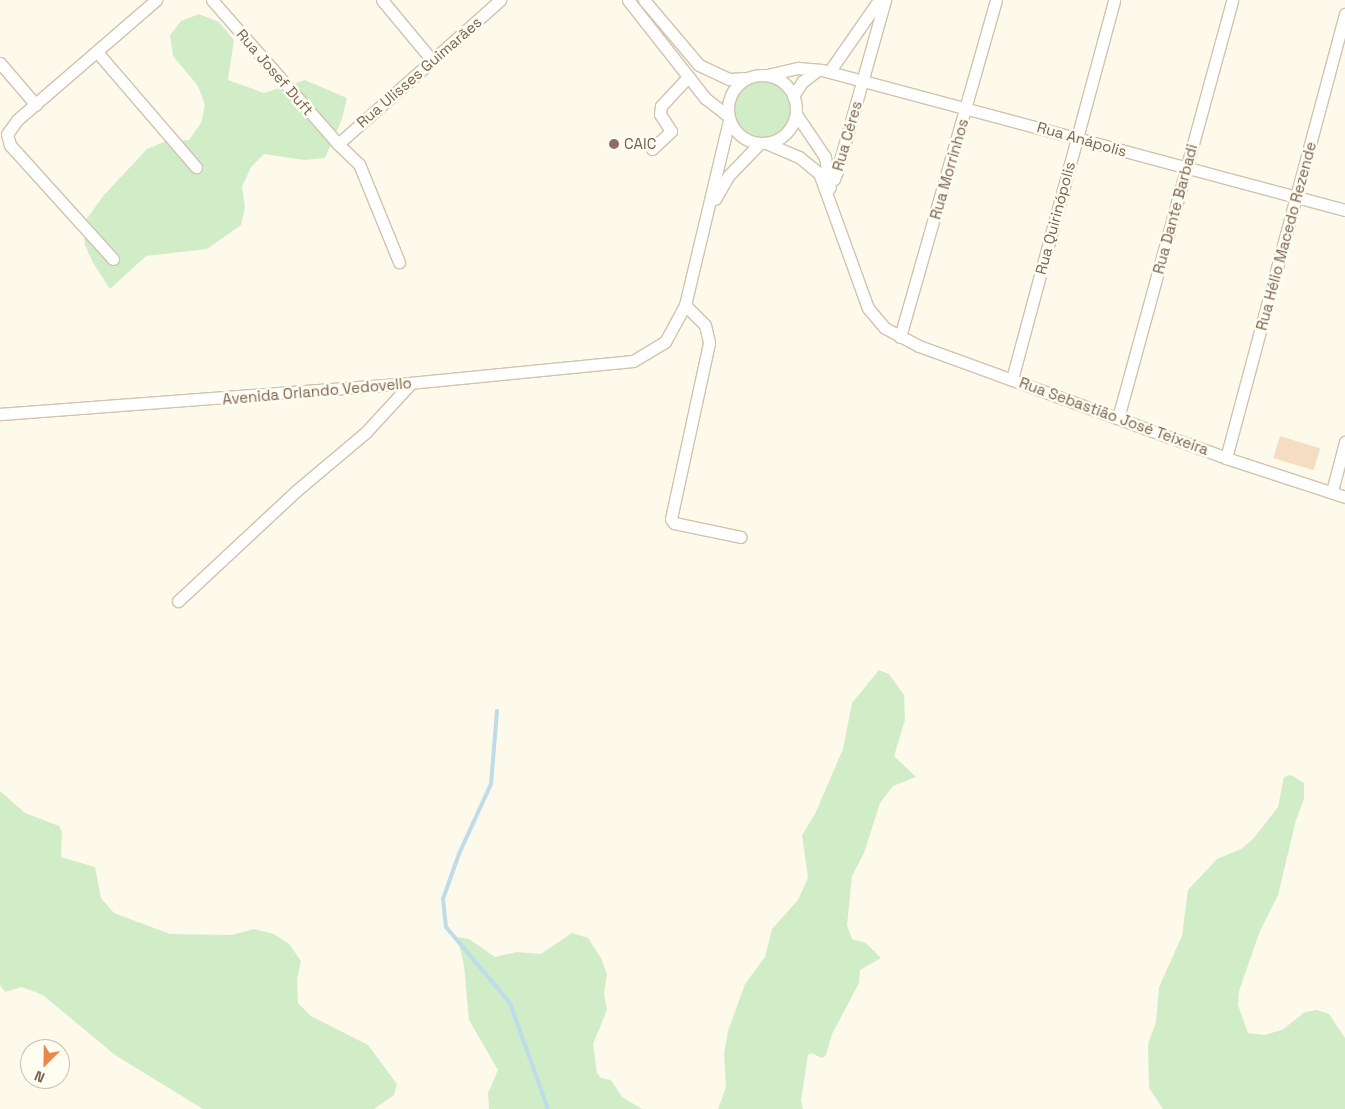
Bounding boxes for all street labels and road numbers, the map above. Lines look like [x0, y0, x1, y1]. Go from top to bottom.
street label: Rua Ulisses Guimarães [353, 13, 485, 131]
street label: Rua Josef Duft [233, 25, 317, 119]
street label: Rua Céres [828, 99, 866, 173]
street label: Rua Morrinhos [926, 117, 972, 221]
street label: Rua Anápolis [1035, 118, 1129, 160]
street label: Rua Hélio Macedo Rezende [1252, 140, 1320, 332]
street label: Rua Dante Barbadi [1149, 142, 1201, 276]
street label: Rua Quirinópolis [1031, 160, 1079, 276]
street label: Rua Sebastião José Teixeira [1017, 373, 1211, 459]
street label: Avenida Orlando Vedovello [221, 374, 413, 408]

